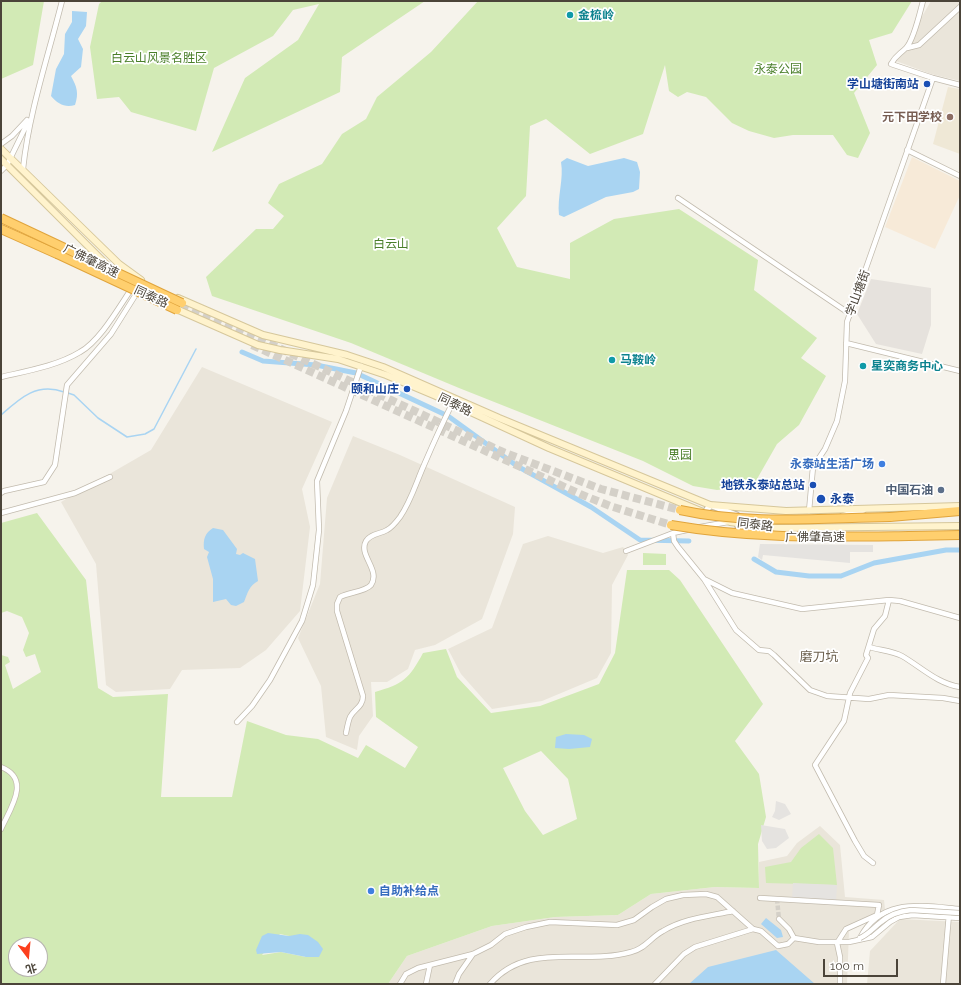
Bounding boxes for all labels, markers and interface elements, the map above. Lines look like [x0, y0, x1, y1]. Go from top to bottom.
place label: 金梳岭 [578, 8, 614, 22]
marker: 金梳岭 [565, 10, 575, 20]
park label: 白云山风景名胜区 [111, 51, 207, 65]
park label: 永泰公园 [754, 62, 802, 76]
place label: 学山塘街南站 [847, 77, 919, 91]
marker: 学山塘街南站 [922, 79, 932, 89]
place label: 元下田学校 [882, 110, 942, 124]
marker: 元下田学校 [945, 112, 955, 122]
park label: 白云山 [373, 237, 409, 251]
street label: 广佛肇高速 [61, 241, 121, 281]
street label: 学山塘街 [843, 268, 873, 318]
street label: 同泰路 [132, 283, 170, 311]
place label: 马鞍岭 [620, 353, 656, 367]
marker: 马鞍岭 [607, 355, 617, 365]
place label: 星奕商务中心 [871, 359, 943, 373]
marker: 星奕商务中心 [858, 361, 868, 371]
place label: 颐和山庄 [351, 382, 399, 396]
marker: 颐和山庄 [402, 384, 412, 394]
street label: 同泰路 [436, 391, 474, 419]
park label: 思园 [668, 448, 692, 462]
place label: 永泰站生活广场 [790, 457, 874, 471]
marker: 永泰站生活广场 [877, 459, 887, 469]
place label: 地铁永泰站总站 [721, 478, 805, 492]
marker: 地铁永泰站总站 [808, 480, 818, 490]
place label: 中国石油 [885, 483, 933, 497]
marker: 中国石油 [936, 485, 946, 495]
place label: 永泰 [830, 492, 854, 506]
marker: 永泰 [815, 493, 827, 505]
street label: 同泰路 [736, 516, 774, 534]
street label: 广佛肇高速 [785, 530, 845, 544]
district label: 磨刀坑 [800, 649, 838, 665]
place label: 自助补给点 [379, 884, 439, 898]
marker: 自助补给点 [366, 886, 376, 896]
north arrow [8, 937, 48, 977]
scale bar [825, 951, 900, 977]
text: 100 m [830, 959, 864, 973]
text: 北 [24, 960, 38, 976]

